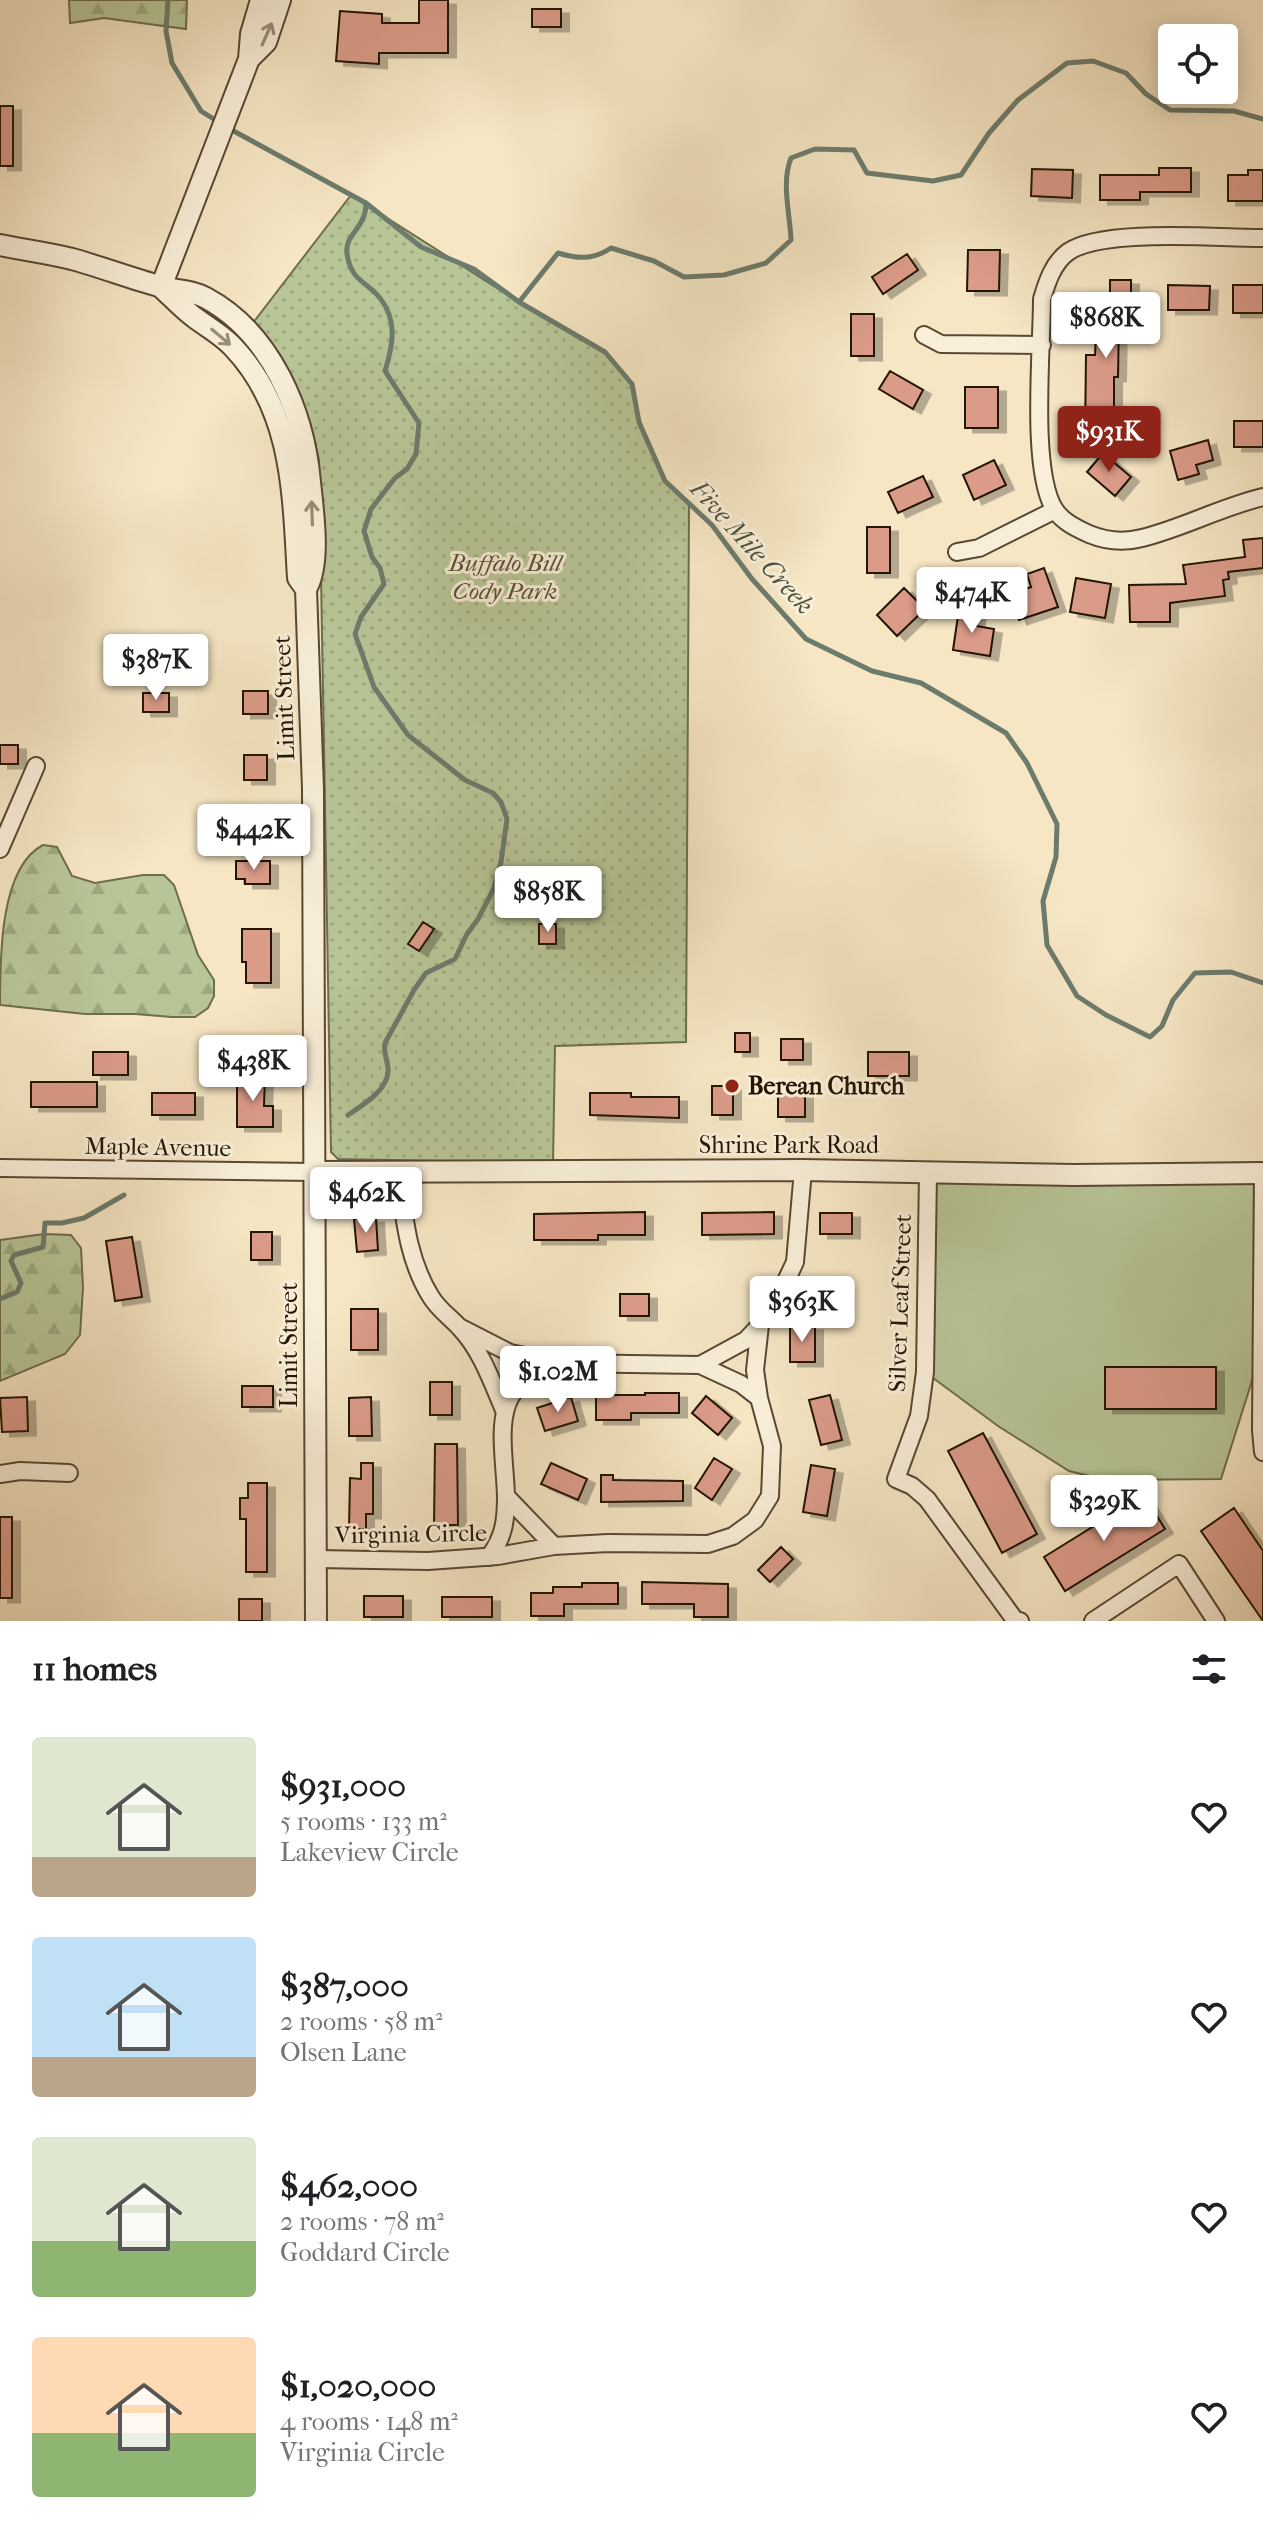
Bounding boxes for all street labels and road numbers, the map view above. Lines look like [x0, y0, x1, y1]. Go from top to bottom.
street label: Limit Street [268, 634, 300, 761]
street label: Shrine Park Road [699, 1131, 880, 1159]
street label: Maple Avenue [84, 1132, 232, 1162]
street label: Silver Leaf Street [883, 1213, 917, 1393]
street label: Limit Street [275, 1282, 303, 1408]
street label: Virginia Circle [334, 1519, 487, 1549]

